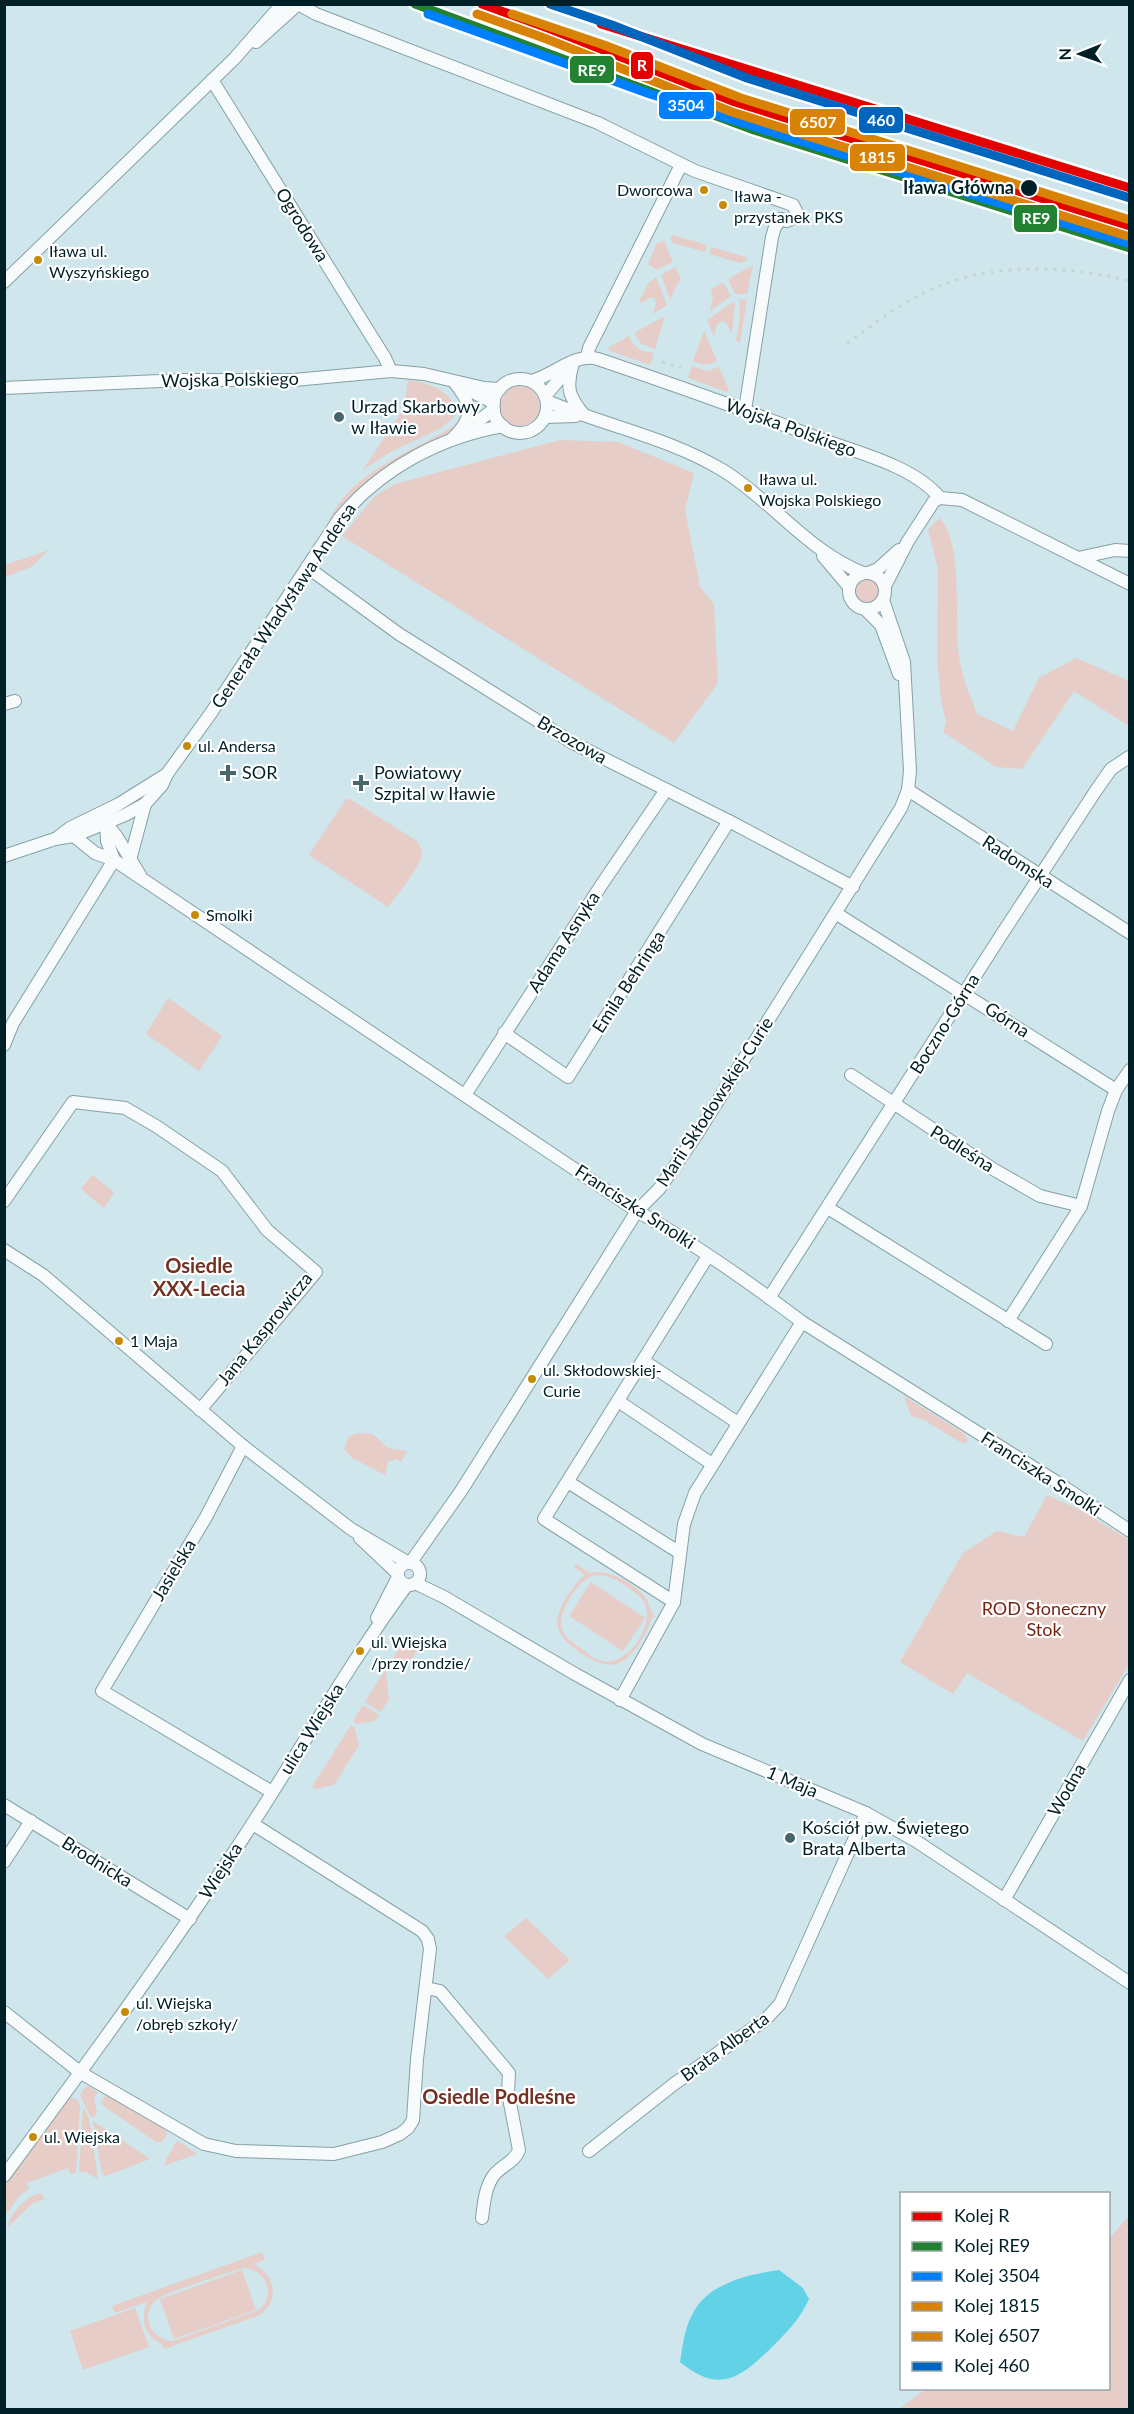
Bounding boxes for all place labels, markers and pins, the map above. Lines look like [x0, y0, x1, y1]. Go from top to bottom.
place label: Iława Główna [903, 176, 1014, 198]
marker: Iława Główna [1019, 178, 1039, 198]
place label: Dworcowa [617, 180, 693, 199]
marker: Dworcowa [698, 184, 710, 196]
place label: Iława - przystanek PKS [734, 186, 843, 226]
marker: Iława - przystanek PKS [717, 199, 729, 211]
place label: Iława ul. Wyszyńskiego [49, 241, 149, 281]
marker: Iława ul. Wyszyńskiego [32, 254, 44, 266]
place label: Urząd Skarbowy w Iławie [351, 395, 481, 438]
marker: Urząd Skarbowy w Iławie [332, 410, 346, 424]
place label: Iława ul. Wojska Polskiego [759, 469, 881, 509]
marker: Iława ul. Wojska Polskiego [742, 482, 754, 494]
place label: ul. Andersa [198, 736, 276, 755]
marker: ul. Andersa [181, 740, 193, 752]
place label: SOR [242, 761, 278, 783]
place label: Powiatowy Szpital w Iławie [374, 761, 496, 804]
marker: SOR [219, 764, 237, 782]
marker: Powiatowy Szpital w Iławie [352, 774, 370, 792]
place label: Smolki [206, 905, 252, 924]
marker: Smolki [189, 909, 201, 921]
place label: 1 Maja [130, 1331, 178, 1350]
marker: 1 Maja [113, 1335, 125, 1347]
place label: ul. Skłodowskiej- Curie [543, 1360, 662, 1400]
marker: ul. Skłodowskiej- Curie [526, 1373, 538, 1385]
place label: ul. Wiejska /przy rondzie/ [371, 1632, 471, 1672]
marker: ul. Wiejska /przy rondzie/ [354, 1645, 366, 1657]
place label: Kościół pw. Świętego Brata Alberta [802, 1816, 969, 1859]
marker: Kościół pw. Świętego Brata Alberta [783, 1831, 797, 1845]
place label: ul. Wiejska /obręb szkoły/ [136, 1993, 238, 2033]
marker: ul. Wiejska /obręb szkoły/ [119, 2006, 131, 2018]
place label: ul. Wiejska [44, 2127, 120, 2146]
marker: ul. Wiejska [27, 2131, 39, 2143]

